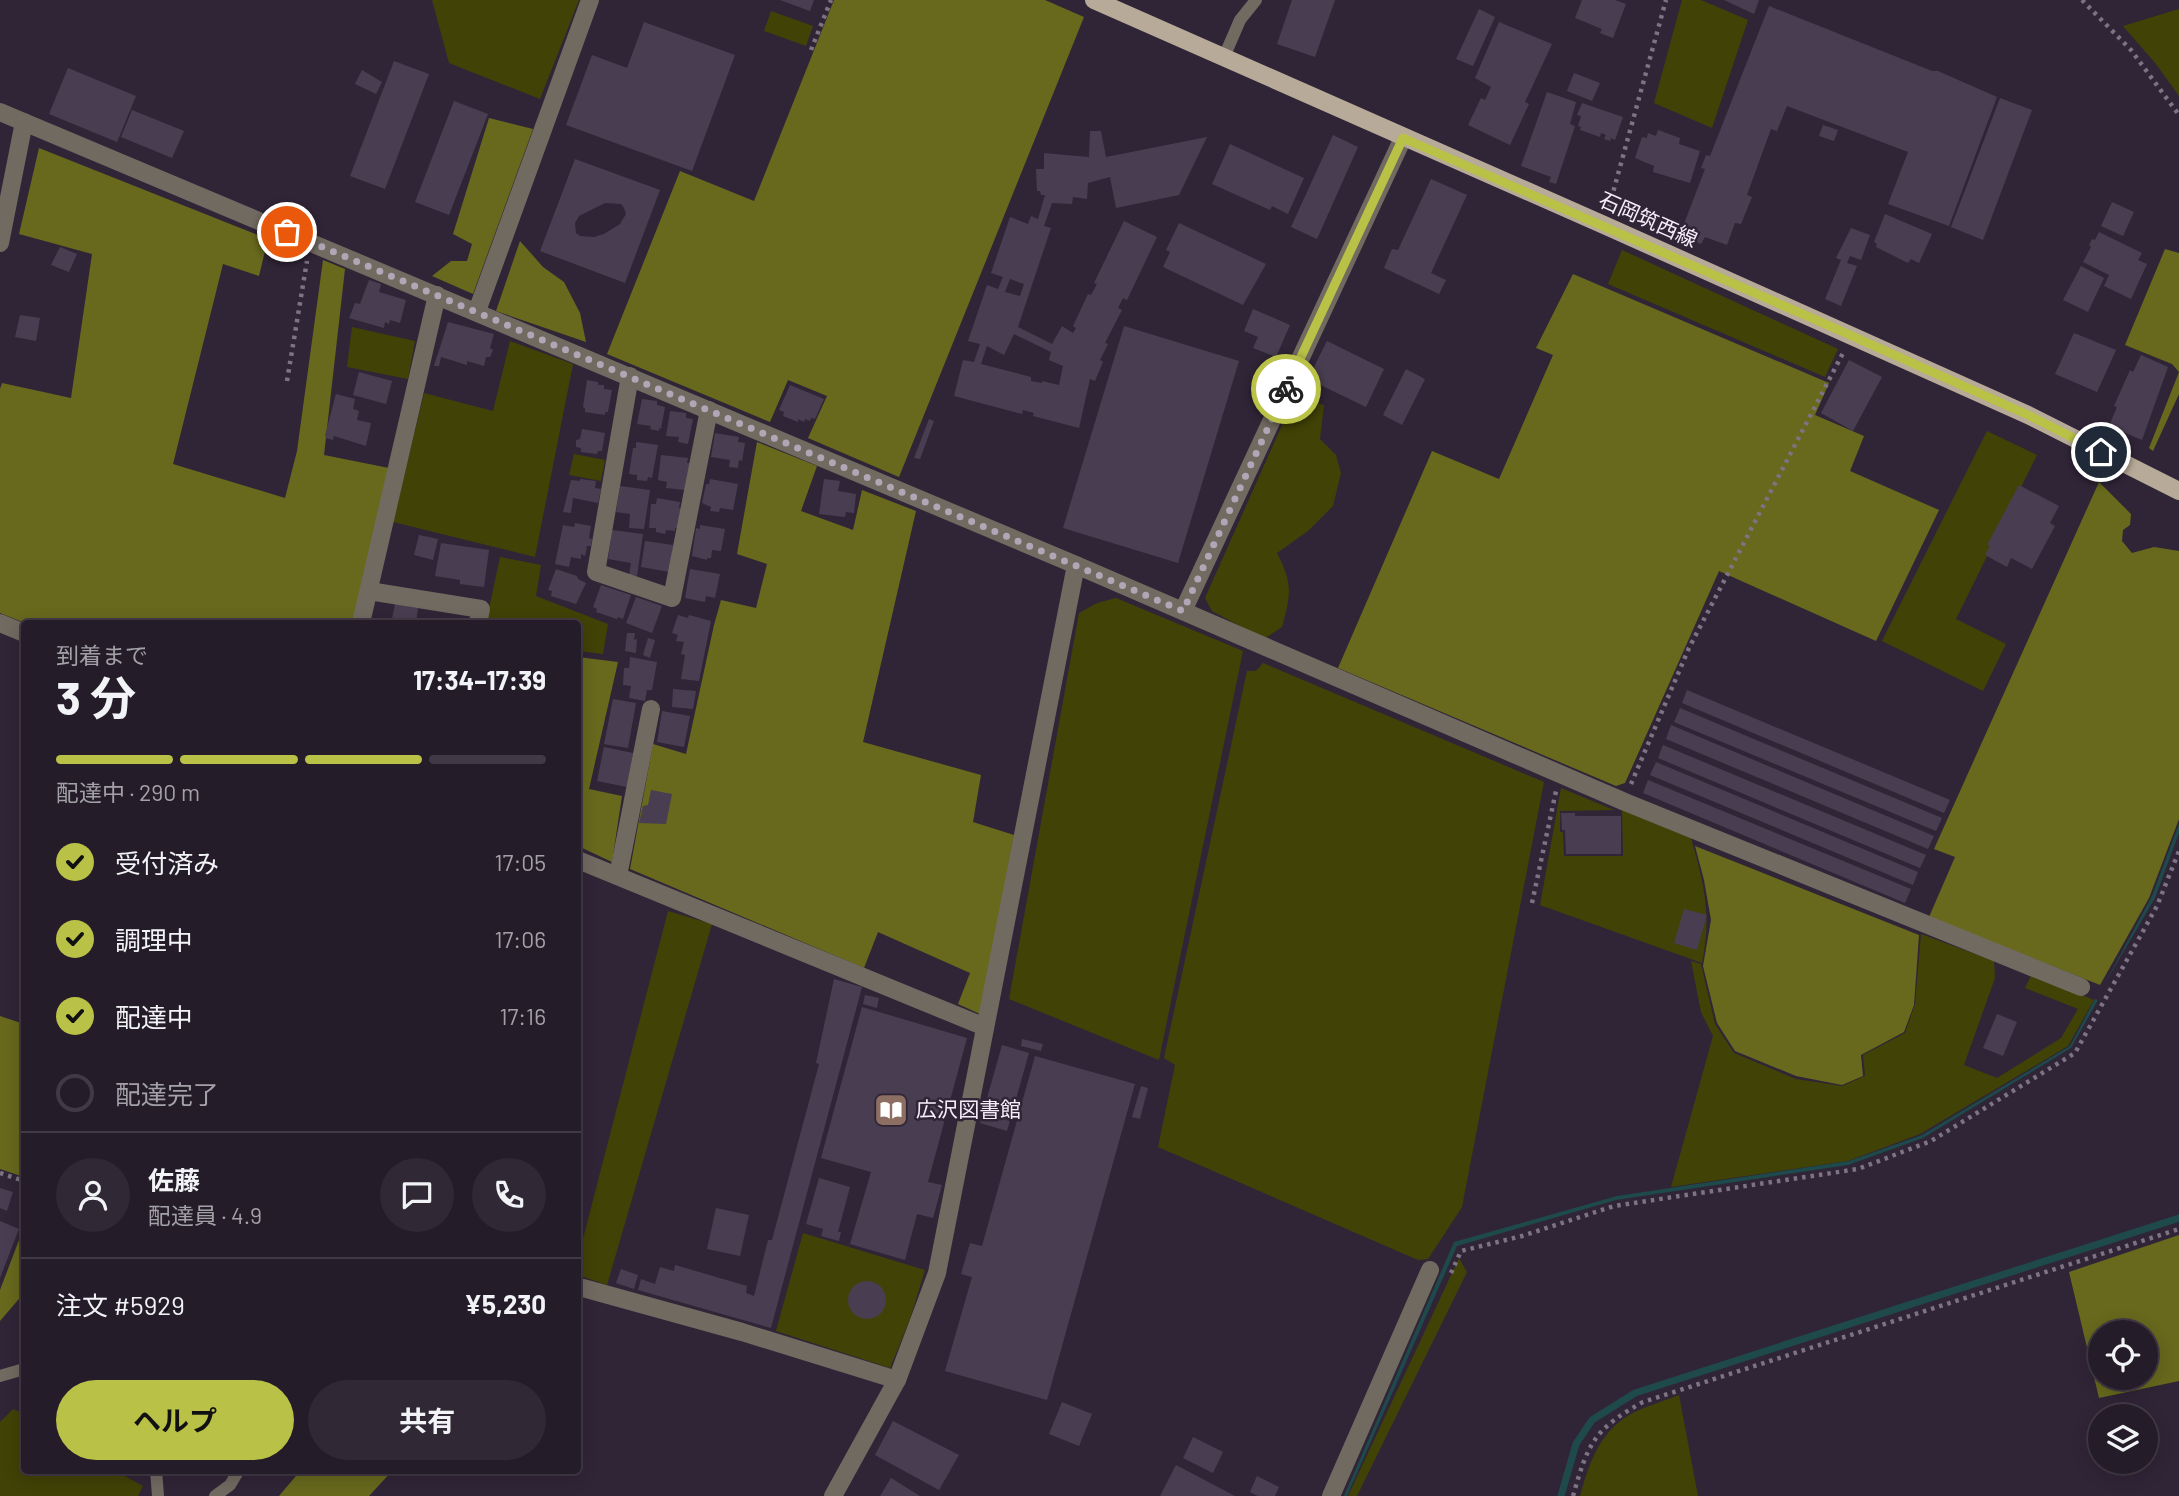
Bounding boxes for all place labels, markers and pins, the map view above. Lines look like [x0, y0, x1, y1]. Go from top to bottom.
pin [257, 202, 317, 262]
pin [2071, 422, 2131, 482]
library icon: 広沢図書館 [872, 1091, 910, 1129]
place label: 広沢図書館 [916, 1096, 1021, 1121]

